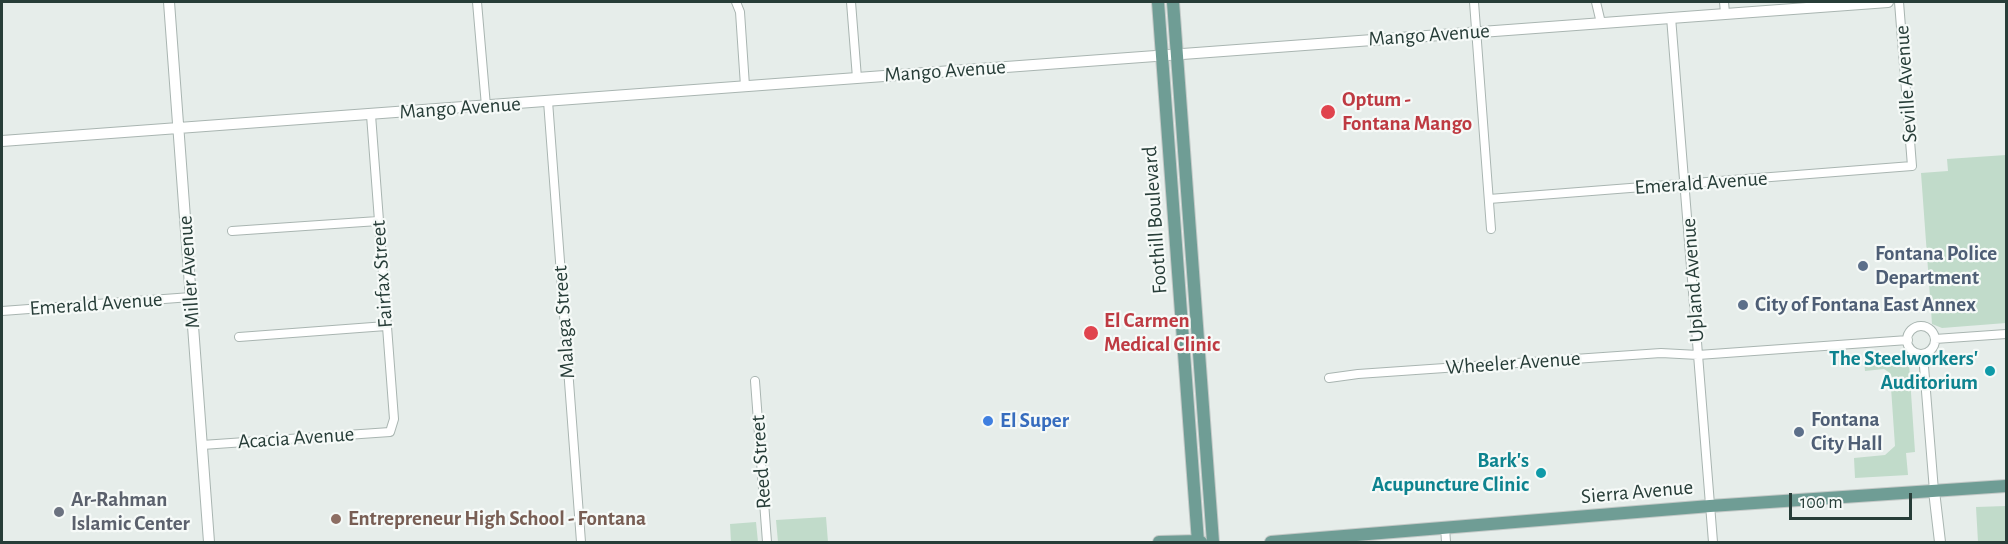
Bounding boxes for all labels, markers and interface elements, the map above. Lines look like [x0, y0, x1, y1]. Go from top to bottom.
street label: Mango Avenue [1367, 18, 1491, 52]
street label: Seville Avenue [1889, 24, 1923, 144]
street label: Mango Avenue [883, 54, 1007, 88]
place label: Optum - Fontana Mango [1342, 87, 1472, 137]
street label: Mango Avenue [398, 91, 522, 125]
marker: Optum - Fontana Mango [1319, 103, 1337, 121]
street label: Foothill Boulevard [1137, 145, 1173, 295]
street label: Emerald Avenue [1634, 166, 1768, 200]
street label: Miller Avenue [172, 215, 206, 329]
street label: Upland Avenue [1676, 217, 1710, 343]
street label: Fairfax Street [366, 219, 398, 329]
place label: Fontana Police Department [1875, 241, 1997, 291]
marker: Fontana Police Department [1856, 259, 1870, 273]
street label: Malaga Street [547, 265, 581, 379]
street label: Emerald Avenue [29, 287, 163, 321]
place label: City of Fontana East Annex [1755, 292, 1976, 318]
marker: City of Fontana East Annex [1736, 298, 1750, 312]
place label: El Carmen Medical Clinic [1104, 308, 1220, 358]
marker: El Carmen Medical Clinic [1082, 324, 1100, 342]
street label: Wheeler Avenue [1445, 346, 1581, 380]
place label: The Steelworkers' Auditorium [1829, 346, 1978, 396]
marker: The Steelworkers' Auditorium [1983, 364, 1997, 378]
place label: Fontana City Hall [1811, 407, 1882, 457]
place label: El Super [1000, 408, 1069, 434]
street label: Reed Street [745, 414, 777, 510]
marker: El Super [981, 414, 995, 428]
street label: Acacia Avenue [237, 421, 355, 455]
marker: Fontana City Hall [1792, 425, 1806, 439]
place label: Bark's Acupuncture Clinic [1372, 448, 1529, 498]
marker: Bark's Acupuncture Clinic [1534, 466, 1548, 480]
street label: Sierra Avenue [1580, 475, 1694, 509]
scale bar [1792, 481, 1915, 519]
place label: Ar-Rahman Islamic Center [71, 487, 190, 537]
text: 100 m [1800, 494, 1843, 512]
marker: Ar-Rahman Islamic Center [52, 505, 66, 519]
place label: Entrepreneur High School - Fontana [348, 506, 646, 532]
marker: Entrepreneur High School - Fontana [329, 512, 343, 526]

